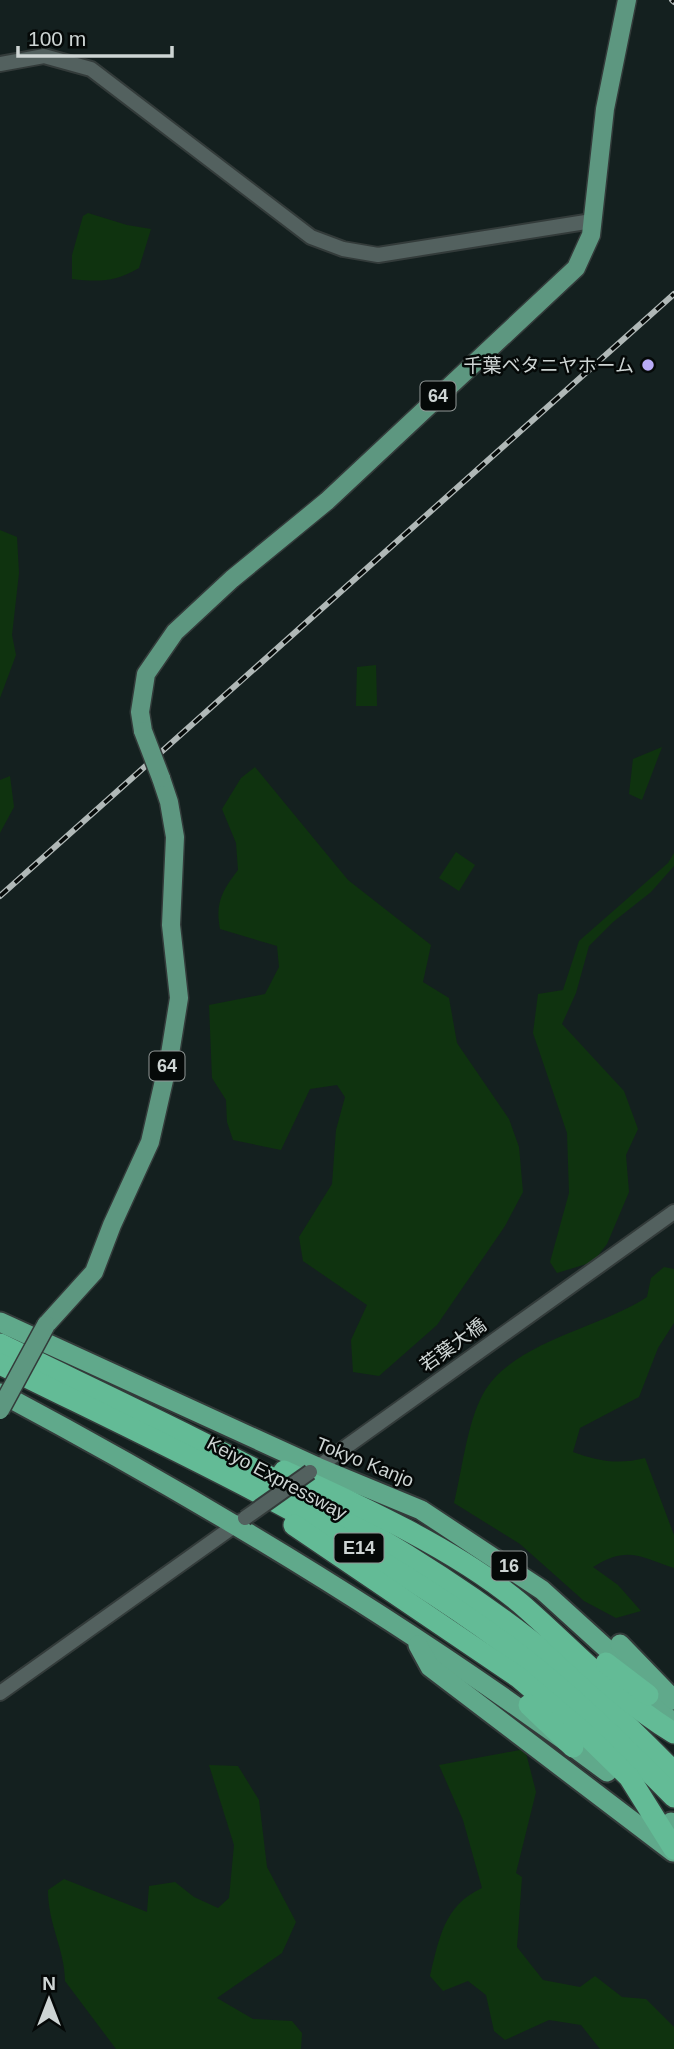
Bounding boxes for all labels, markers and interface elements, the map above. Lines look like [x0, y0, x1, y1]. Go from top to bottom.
scale bar [18, 14, 172, 58]
text: 100 m [28, 27, 86, 50]
place label: 千葉ベタニヤホーム [464, 355, 634, 376]
marker: 千葉ベタニヤホーム [640, 357, 656, 373]
road number: 64 [420, 382, 456, 410]
road number: 64 [150, 1051, 184, 1080]
street label: 若葉大橋 [416, 1314, 490, 1376]
street label: Keiyo Expressway [204, 1432, 351, 1524]
street label: Tokyo Kanjo [313, 1433, 417, 1491]
road number: E14 [334, 1534, 384, 1562]
road number: 16 [491, 1552, 526, 1581]
north arrow [14, 1965, 84, 2035]
text: N [42, 1973, 56, 1994]

